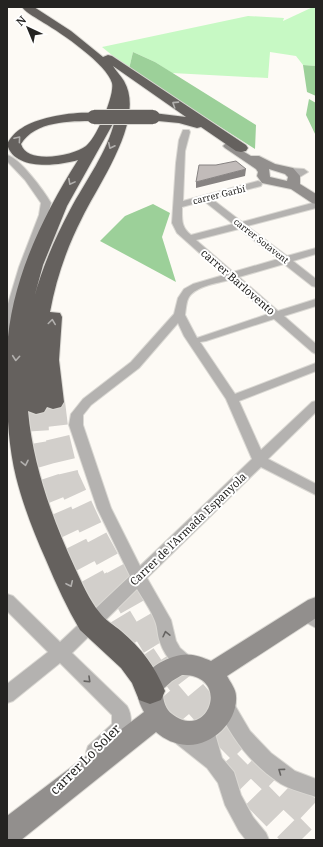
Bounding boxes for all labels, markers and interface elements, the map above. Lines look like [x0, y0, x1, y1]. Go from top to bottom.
north arrow [8, 8, 48, 48]
text: N [12, 12, 29, 29]
one-way arrow [172, 102, 179, 109]
one-way arrow [13, 136, 20, 143]
one-way arrow [108, 142, 116, 150]
one-way arrow [69, 178, 76, 185]
street label: carrer Garbí [191, 182, 247, 207]
street label: carrer Sotavent [231, 215, 292, 266]
street label: carrer Barlovento [198, 245, 279, 318]
one-way arrow [47, 319, 56, 325]
one-way arrow [11, 355, 20, 361]
one-way arrow [21, 460, 29, 466]
street label: Carrer de l'Armada Espanyola [126, 469, 249, 589]
one-way arrow [65, 580, 73, 588]
one-way arrow [162, 631, 170, 637]
one-way arrow [83, 675, 91, 683]
street label: carrer Lo Soler [46, 720, 124, 798]
one-way arrow [278, 768, 285, 776]

